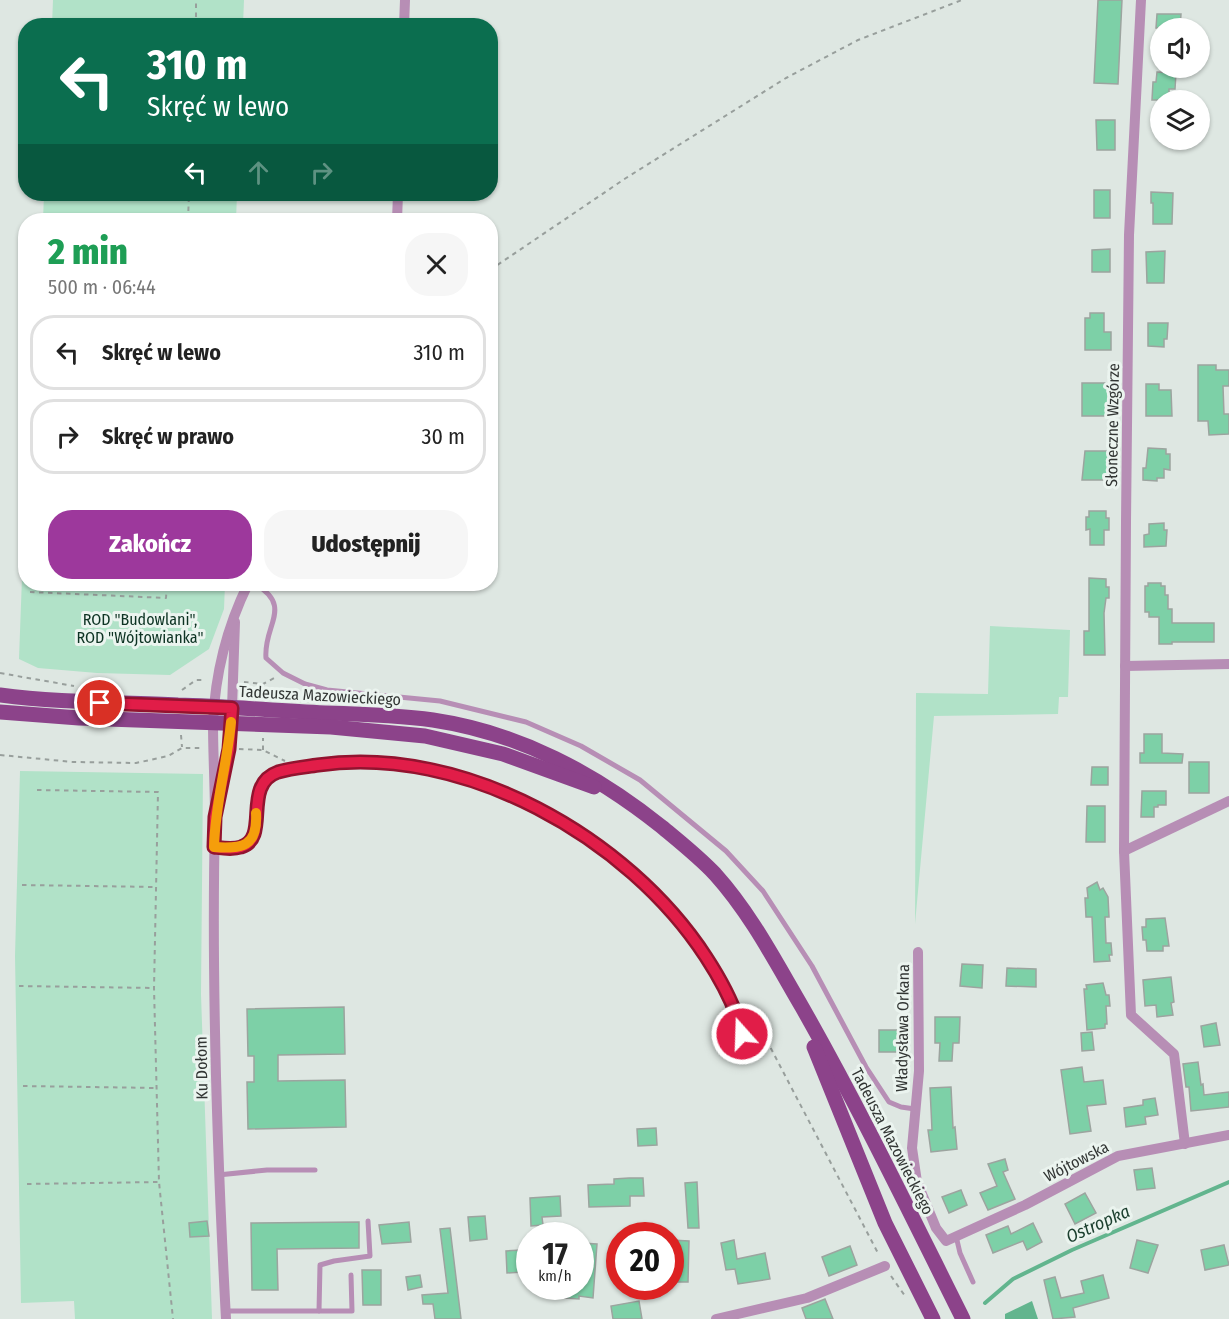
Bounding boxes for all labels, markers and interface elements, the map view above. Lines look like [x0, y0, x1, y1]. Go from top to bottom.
map controls [1150, 18, 1210, 150]
button: sound [1150, 18, 1210, 78]
text: 310 m [147, 40, 248, 90]
icon: left [48, 42, 126, 120]
button: layers [1150, 90, 1210, 150]
text: Skręć w lewo [147, 91, 289, 123]
icon: left [179, 156, 212, 189]
icon: ahead [242, 156, 275, 189]
icon: right [305, 156, 338, 189]
text: 2 min [48, 230, 128, 274]
button: close [405, 233, 468, 296]
text: 500 m · 06:44 [48, 275, 156, 299]
icon: left [51, 336, 84, 369]
text: Skręć w lewo [102, 339, 221, 366]
text: 310 m [413, 339, 465, 366]
street label: Słoneczne Wzgórze [1102, 363, 1123, 487]
icon: right [51, 420, 84, 453]
text: Skręć w prawo [102, 423, 234, 450]
text: 30 m [422, 423, 465, 450]
button: Zakończ [48, 510, 252, 579]
button: Udostępnij [264, 510, 468, 579]
park label: ROD "Budowlani", ROD "Wójtowianka" [76, 610, 204, 647]
pin [74, 677, 125, 728]
street label: Tadeusza Mazowieckiego [239, 682, 401, 709]
icon: arrive [83, 686, 116, 719]
street label: Władysława Orkana [892, 964, 913, 1092]
position arrow [710, 1002, 774, 1066]
street label: Ku Dołom [191, 1036, 212, 1100]
street label: Tadeusza Mazowieckiego [847, 1065, 938, 1218]
street label: Wójtowska [1041, 1137, 1112, 1186]
water label: Ostropka [1063, 1200, 1133, 1248]
speed limit sign: 20 [606, 1222, 684, 1300]
text: 17 [542, 1236, 568, 1272]
text: km/h [538, 1267, 572, 1285]

